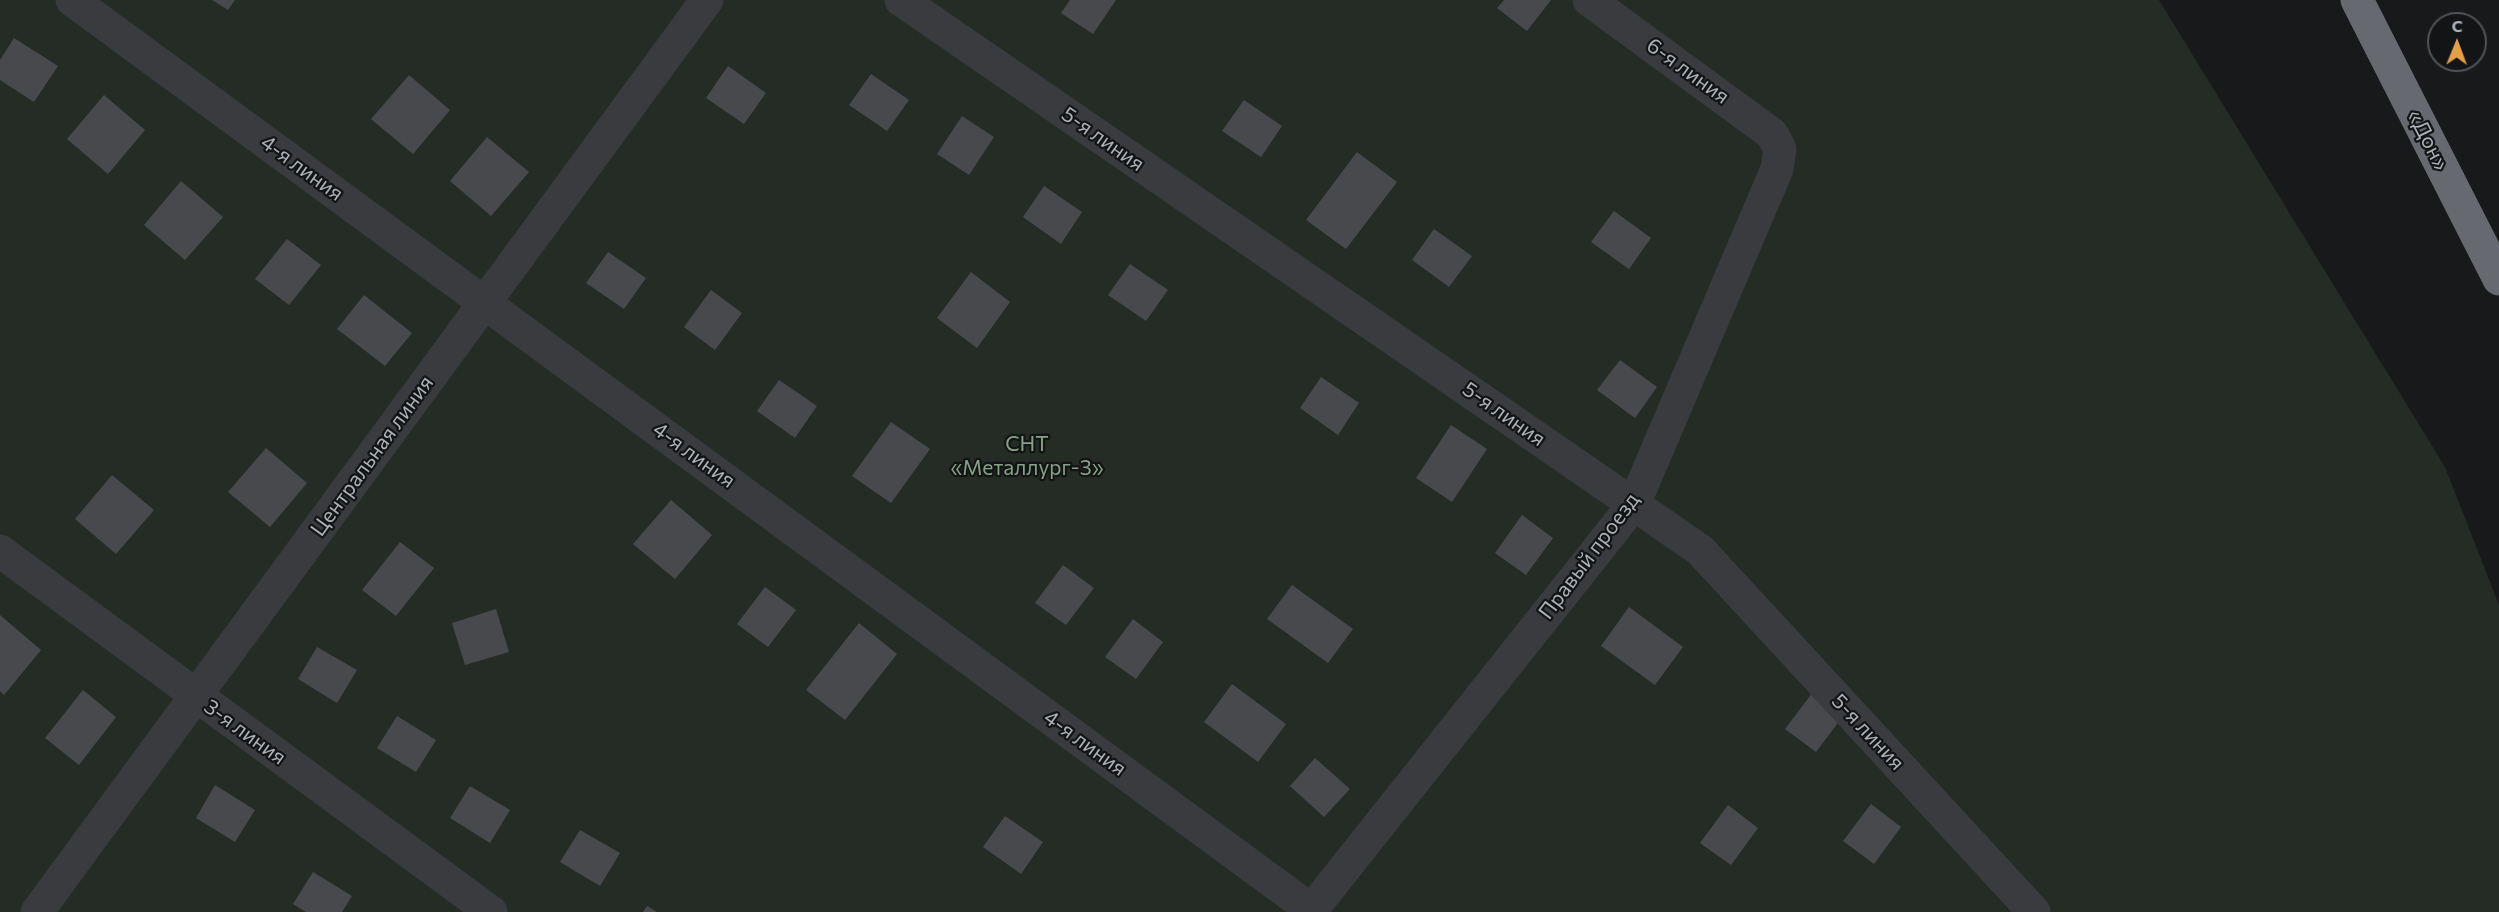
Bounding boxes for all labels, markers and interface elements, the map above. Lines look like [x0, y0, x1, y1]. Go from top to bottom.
north arrow [2427, 12, 2487, 72]
text: С [2452, 16, 2463, 35]
street label: 6-я линия [1642, 33, 1734, 109]
street label: 5-я линия [1057, 101, 1149, 177]
street label: «Дон» [2402, 105, 2454, 175]
street label: 4-я линия [256, 130, 348, 206]
street label: Центральная линия [305, 371, 439, 541]
street label: 5-я линия [1458, 376, 1550, 452]
street label: 4-я линия [648, 417, 740, 493]
park label: СНТ «Металлург-3» [950, 431, 1104, 481]
street label: Правый проезд [1533, 488, 1645, 624]
street label: 5-я линия [1826, 689, 1910, 775]
street label: 3-я линия [199, 694, 291, 770]
street label: 4-я линия [1039, 705, 1131, 781]

